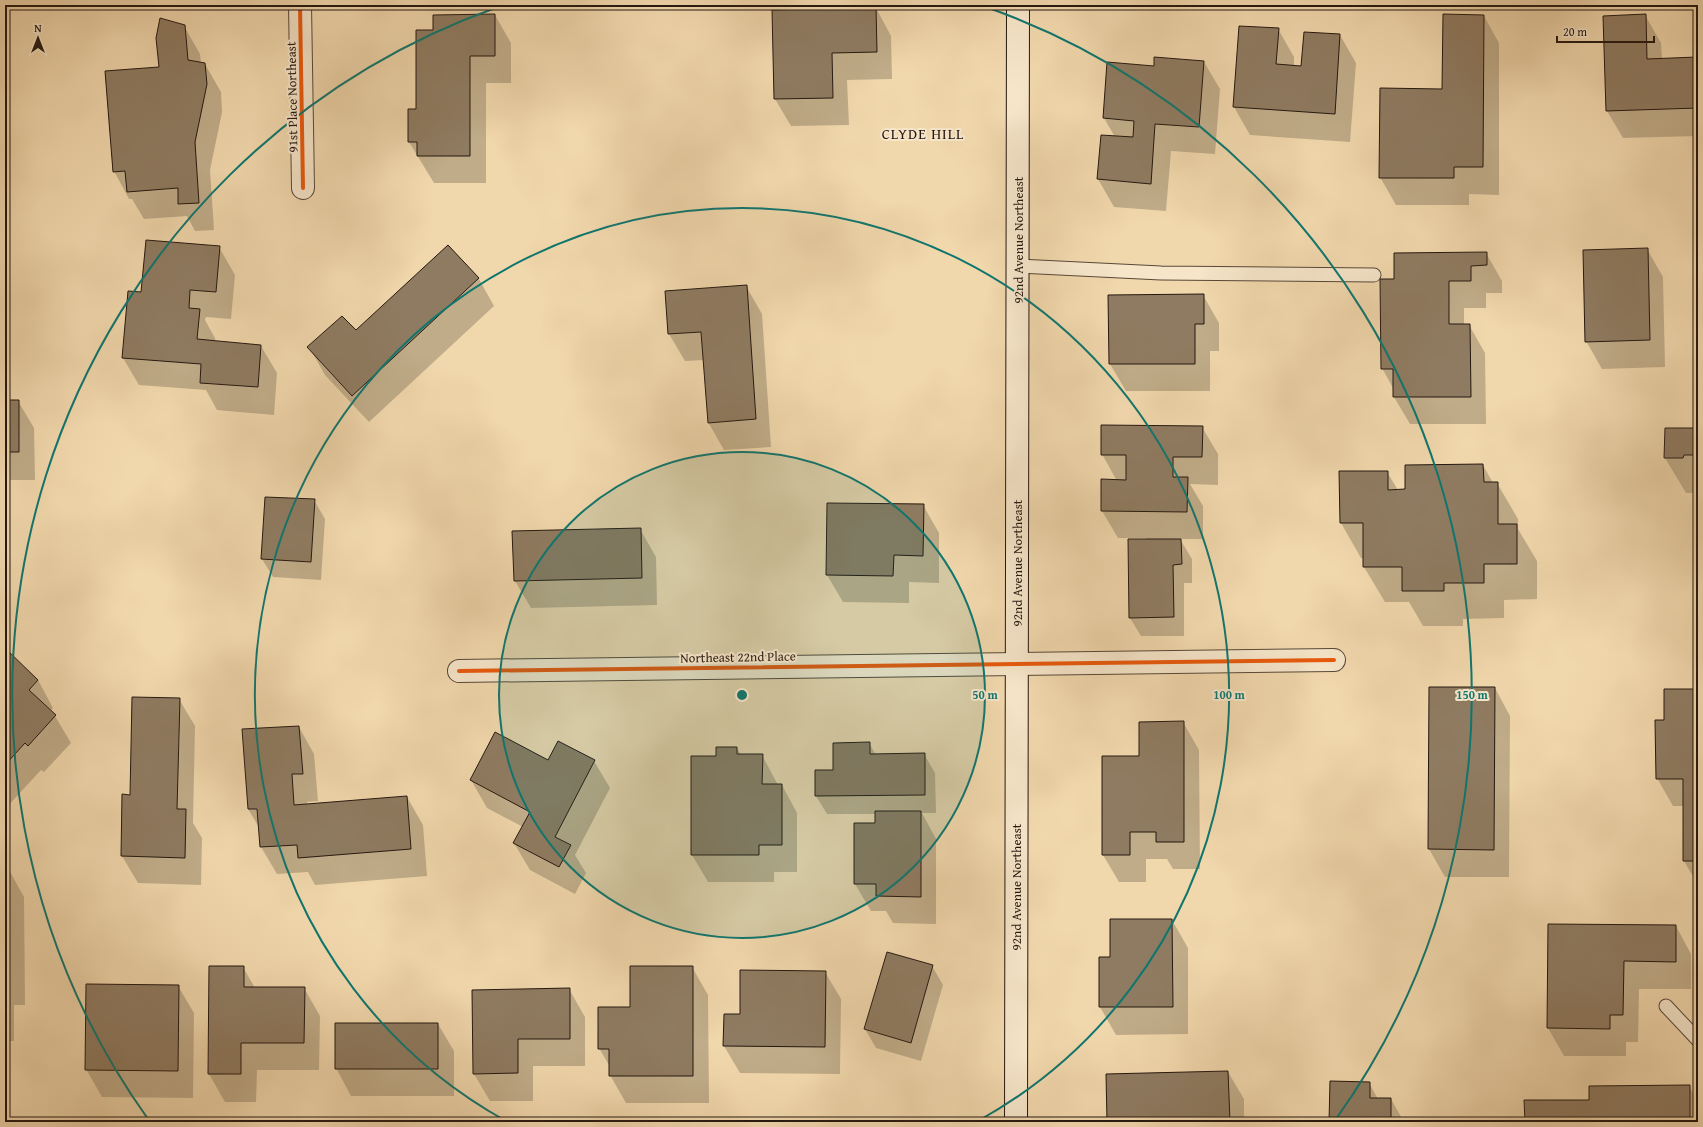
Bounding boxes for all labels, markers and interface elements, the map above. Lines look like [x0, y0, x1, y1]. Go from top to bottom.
north arrow [18, 18, 58, 58]
scale bar [1557, 18, 1654, 44]
text: N [34, 20, 42, 36]
text: 20 m [1563, 23, 1587, 40]
street label: 91st Place Northeast [282, 41, 302, 153]
district label: CLYDE HILL [882, 123, 964, 144]
street label: 92nd Avenue Northeast [1009, 176, 1028, 303]
street label: 92nd Avenue Northeast [1008, 499, 1027, 626]
street label: Northeast 22nd Place [680, 646, 796, 668]
text: 50 m [972, 686, 998, 703]
text: 100 m [1213, 686, 1246, 703]
text: 150 m [1456, 686, 1489, 703]
centre of rings [735, 688, 749, 702]
street label: 92nd Avenue Northeast [1007, 823, 1026, 950]

